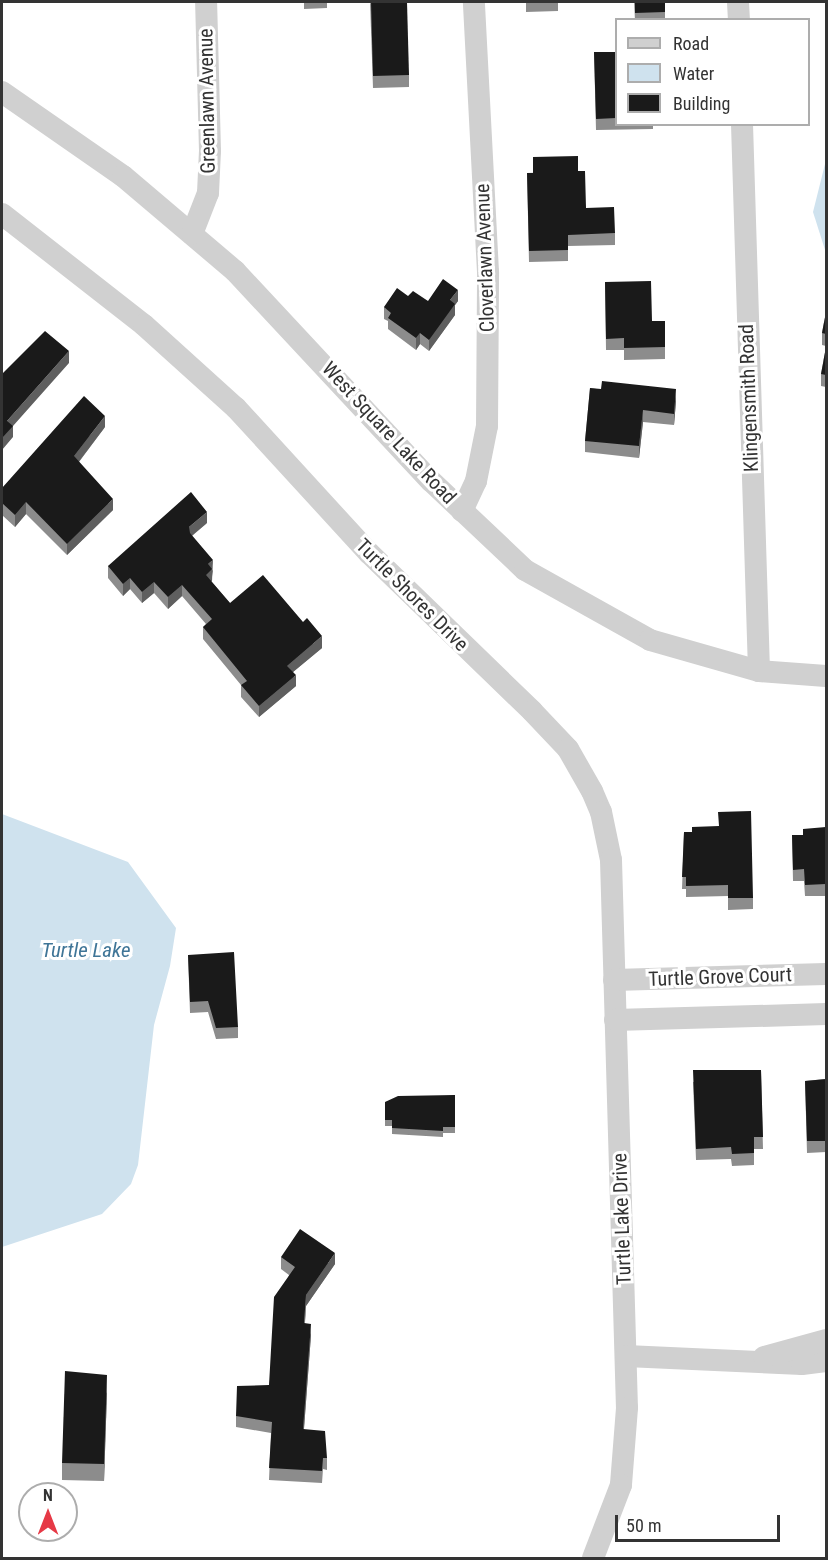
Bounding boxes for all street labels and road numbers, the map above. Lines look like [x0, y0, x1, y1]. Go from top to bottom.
street label: Greenlawn Avenue [194, 28, 220, 174]
street label: Cloverlawn Avenue [470, 183, 500, 333]
street label: Klingensmith Road [734, 324, 764, 472]
street label: West Square Lake Road [317, 357, 461, 509]
street label: Turtle Shores Drive [351, 534, 473, 656]
street label: Turtle Grove Court [648, 962, 792, 992]
street label: Turtle Lake Drive [608, 1153, 636, 1285]

